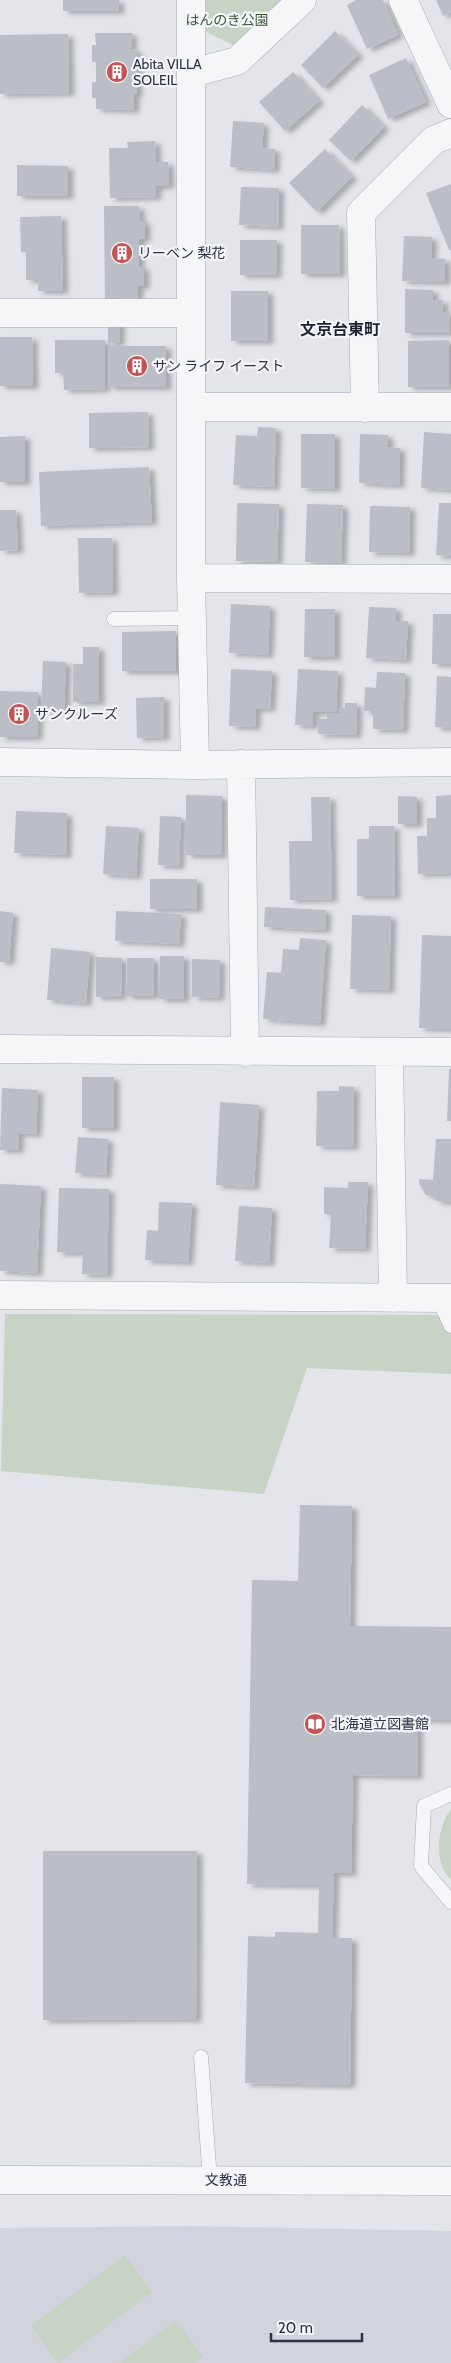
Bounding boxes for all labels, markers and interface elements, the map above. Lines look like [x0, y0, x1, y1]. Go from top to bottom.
park label: はんのき公園 [185, 11, 269, 29]
place label: Abita VILLA SOLEIL [133, 55, 202, 89]
building icon: Abita VILLA SOLEIL [105, 60, 129, 84]
building icon: リーベン 梨花 [110, 241, 134, 265]
place label: リーベン 梨花 [138, 244, 225, 262]
district label: 文京台東町 [300, 320, 380, 339]
building icon: サン ライフ イースト [125, 354, 149, 378]
place label: サン ライフ イースト [153, 357, 285, 375]
building icon: サンクルーズ [7, 702, 31, 726]
place label: サンクルーズ [35, 705, 118, 723]
library icon: 北海道立図書館 [303, 1712, 327, 1736]
place label: 北海道立図書館 [331, 1715, 429, 1733]
street label: 文教通 [205, 2171, 247, 2189]
scale bar [271, 2310, 362, 2342]
text: 20 m [278, 2319, 313, 2337]

